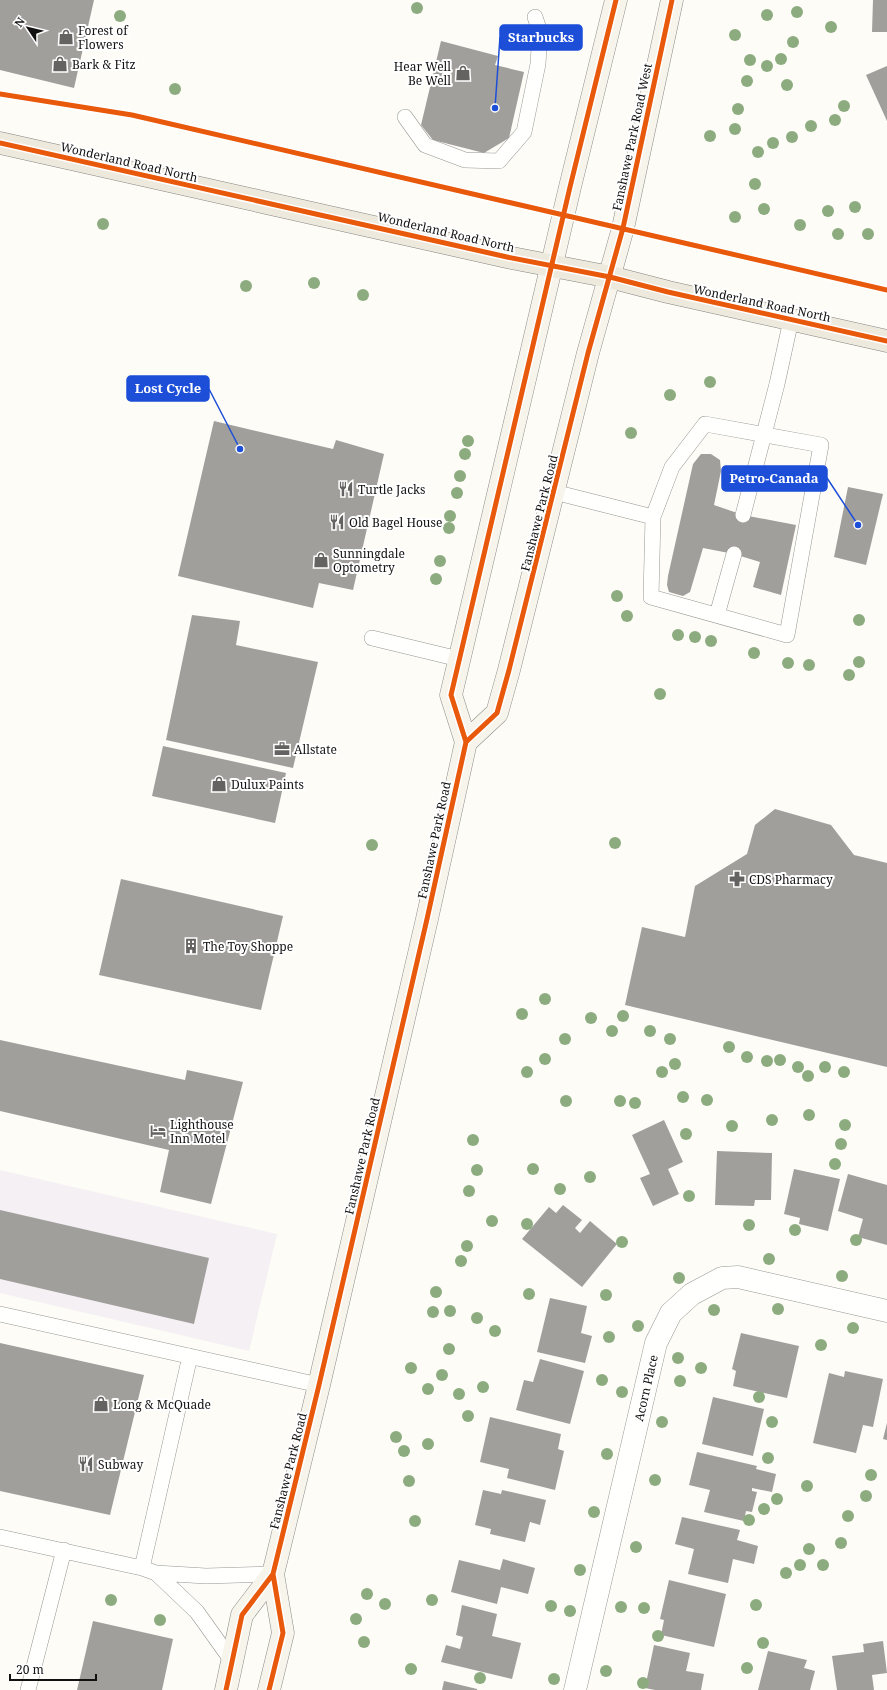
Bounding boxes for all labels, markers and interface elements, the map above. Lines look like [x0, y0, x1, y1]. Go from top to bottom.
north arrow [8, 8, 48, 48]
text: N [11, 14, 28, 30]
place label: Forest of Flowers [78, 22, 129, 53]
callout: Starbucks [500, 25, 582, 50]
shop icon: Forest of Flowers [57, 28, 75, 46]
text: Starbucks [508, 28, 574, 46]
shop icon: Bark & Fitz [51, 55, 69, 73]
place label: Bark & Fitz [72, 56, 136, 73]
place label: Hear Well Be Well [394, 58, 451, 89]
street label: Fanshawe Park Road West [608, 62, 656, 212]
shop icon: Hear Well Be Well [454, 64, 472, 82]
street label: Wonderland Road North [59, 138, 200, 186]
street label: Wonderland Road North [376, 208, 517, 256]
street label: Wonderland Road North [692, 280, 833, 326]
callout: Lost Cycle [127, 376, 209, 401]
text: Lost Cycle [135, 379, 201, 397]
street label: Fanshawe Park Road [516, 452, 562, 573]
callout: Petro-Canada [722, 466, 827, 491]
text: Petro-Canada [729, 469, 819, 487]
restaurant icon: Turtle Jacks [337, 480, 355, 498]
place label: Turtle Jacks [358, 481, 426, 498]
restaurant icon: Old Bagel House [328, 513, 346, 531]
place label: Old Bagel House [349, 514, 442, 531]
place label: Sunningdale Optometry [333, 545, 405, 576]
shop icon: Sunningdale Optometry [312, 551, 330, 569]
office icon: Allstate [273, 740, 291, 758]
place label: Allstate [294, 741, 337, 758]
shop icon: Dulux Paints [210, 775, 228, 793]
place label: Dulux Paints [231, 776, 304, 793]
street label: Fanshawe Park Road [413, 779, 455, 900]
pharmacy icon: CDS Pharmacy [728, 870, 746, 888]
place label: CDS Pharmacy [749, 871, 833, 888]
building icon: The Toy Shoppe [182, 937, 200, 955]
place label: The Toy Shoppe [203, 938, 293, 955]
street label: Fanshawe Park Road [340, 1095, 384, 1216]
place label: Lighthouse Inn Motel [170, 1116, 234, 1147]
hotel icon: Lighthouse Inn Motel [149, 1122, 167, 1140]
street label: Acorn Place [630, 1353, 662, 1423]
shop icon: Long & McQuade [92, 1395, 110, 1413]
place label: Long & McQuade [113, 1396, 211, 1413]
street label: Fanshawe Park Road [265, 1410, 311, 1531]
restaurant icon: Subway [77, 1455, 95, 1473]
place label: Subway [98, 1456, 143, 1473]
scale bar [10, 1656, 96, 1682]
text: 20 m [16, 1661, 44, 1678]

